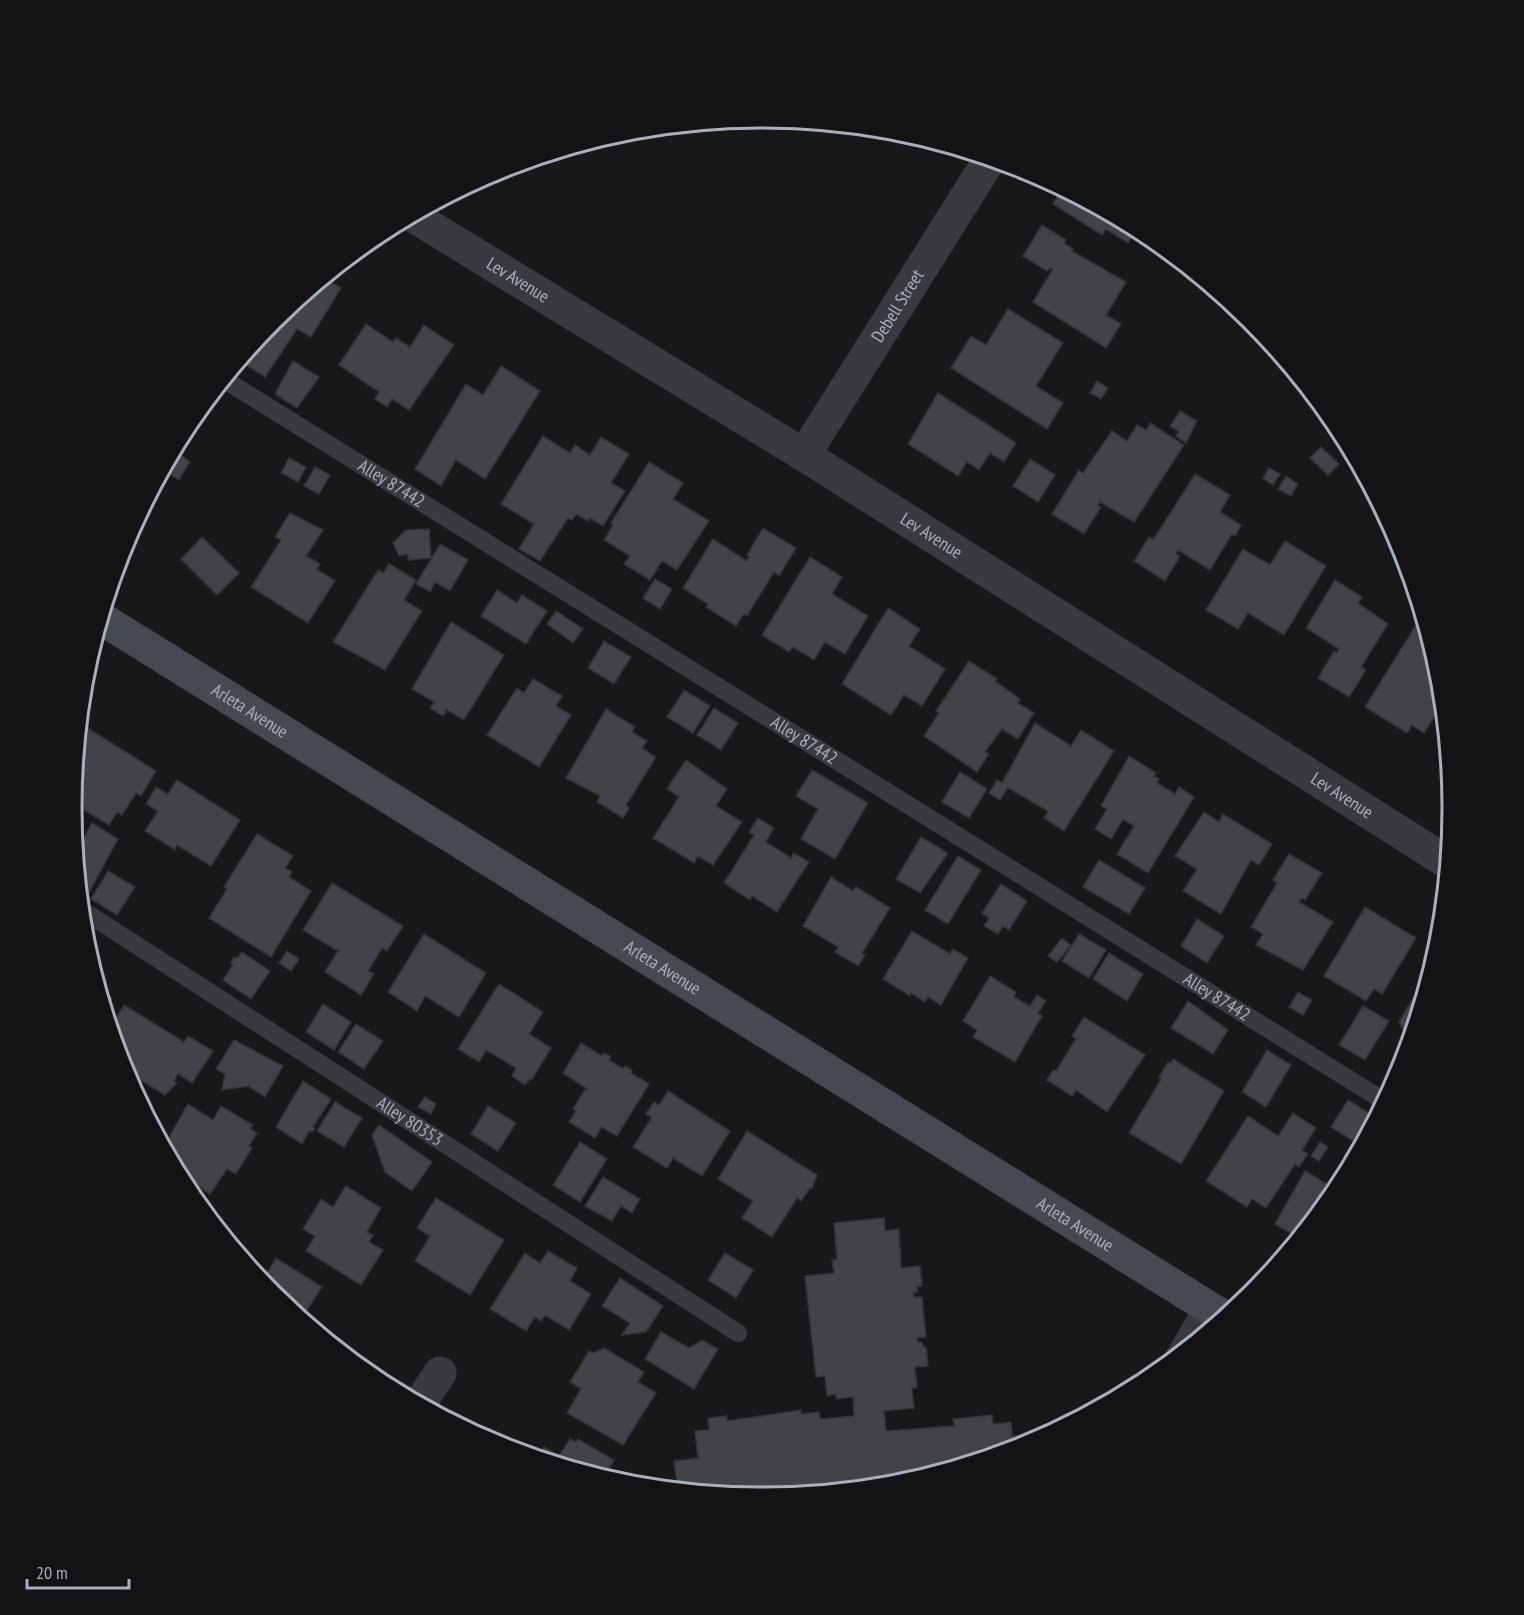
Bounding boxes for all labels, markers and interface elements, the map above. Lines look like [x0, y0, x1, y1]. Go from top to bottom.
street label: Lev Avenue [483, 252, 554, 308]
street label: Debell Street [866, 265, 929, 346]
street label: Alley 87442 [354, 454, 429, 513]
street label: Lev Avenue [896, 507, 967, 563]
street label: Arleta Avenue [207, 678, 293, 743]
street label: Alley 87442 [767, 710, 842, 769]
street label: Lev Avenue [1307, 767, 1378, 823]
street label: Arleta Avenue [620, 935, 705, 1000]
street label: Alley 87442 [1179, 967, 1255, 1026]
street label: Alley 80353 [372, 1091, 448, 1151]
street label: Arleta Avenue [1033, 1191, 1118, 1256]
scale bar [27, 1552, 129, 1590]
text: 20 m [36, 1561, 68, 1584]

